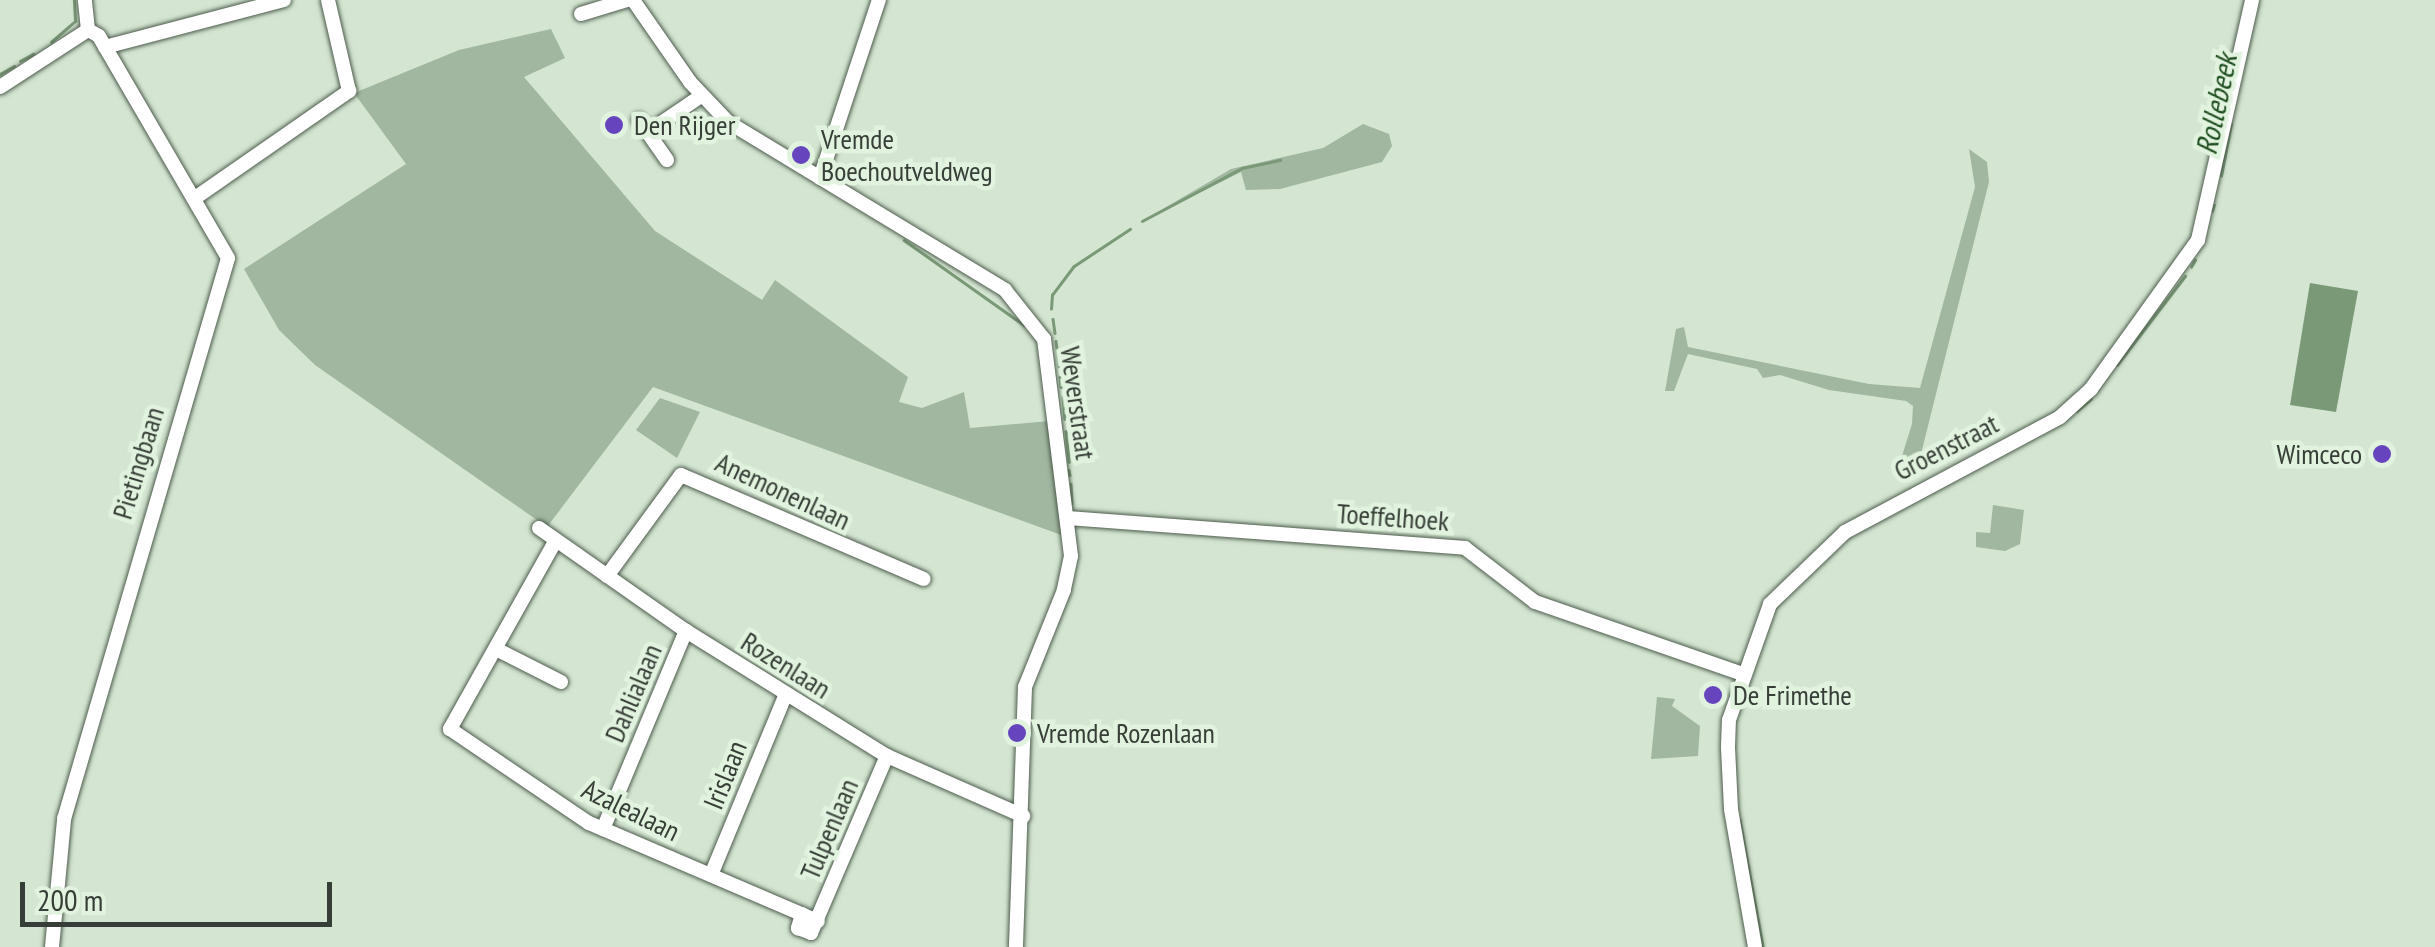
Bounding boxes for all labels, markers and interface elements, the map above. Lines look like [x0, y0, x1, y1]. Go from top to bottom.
water label: Rollebeek [2188, 50, 2244, 158]
place label: Den Rijger [634, 108, 735, 142]
marker: Den Rijger [603, 114, 625, 136]
place label: Vremde Boechoutveldweg [821, 122, 992, 188]
marker: Vremde Boechoutveldweg [790, 144, 812, 166]
street label: Weverstraat [1053, 344, 1103, 462]
street label: Pietingbaan [105, 403, 171, 523]
street label: Groenstraat [1888, 407, 2004, 487]
place label: Wimceco [2276, 437, 2362, 471]
marker: Wimceco [2371, 443, 2393, 465]
street label: Anemonenlaan [710, 445, 856, 537]
street label: Toeffelhoek [1336, 496, 1450, 538]
street label: Rozenlaan [735, 625, 837, 705]
street label: Dahlialaan [597, 639, 669, 747]
place label: De Frimethe [1733, 678, 1852, 712]
marker: De Frimethe [1702, 684, 1724, 706]
place label: Vremde Rozenlaan [1037, 716, 1215, 750]
marker: Vremde Rozenlaan [1006, 722, 1028, 744]
street label: Irislaan [696, 736, 754, 814]
street label: Azalealaan [577, 772, 685, 848]
street label: Tulpenlaan [793, 774, 865, 884]
scale bar [25, 862, 338, 924]
text: 200 m [37, 880, 103, 919]

